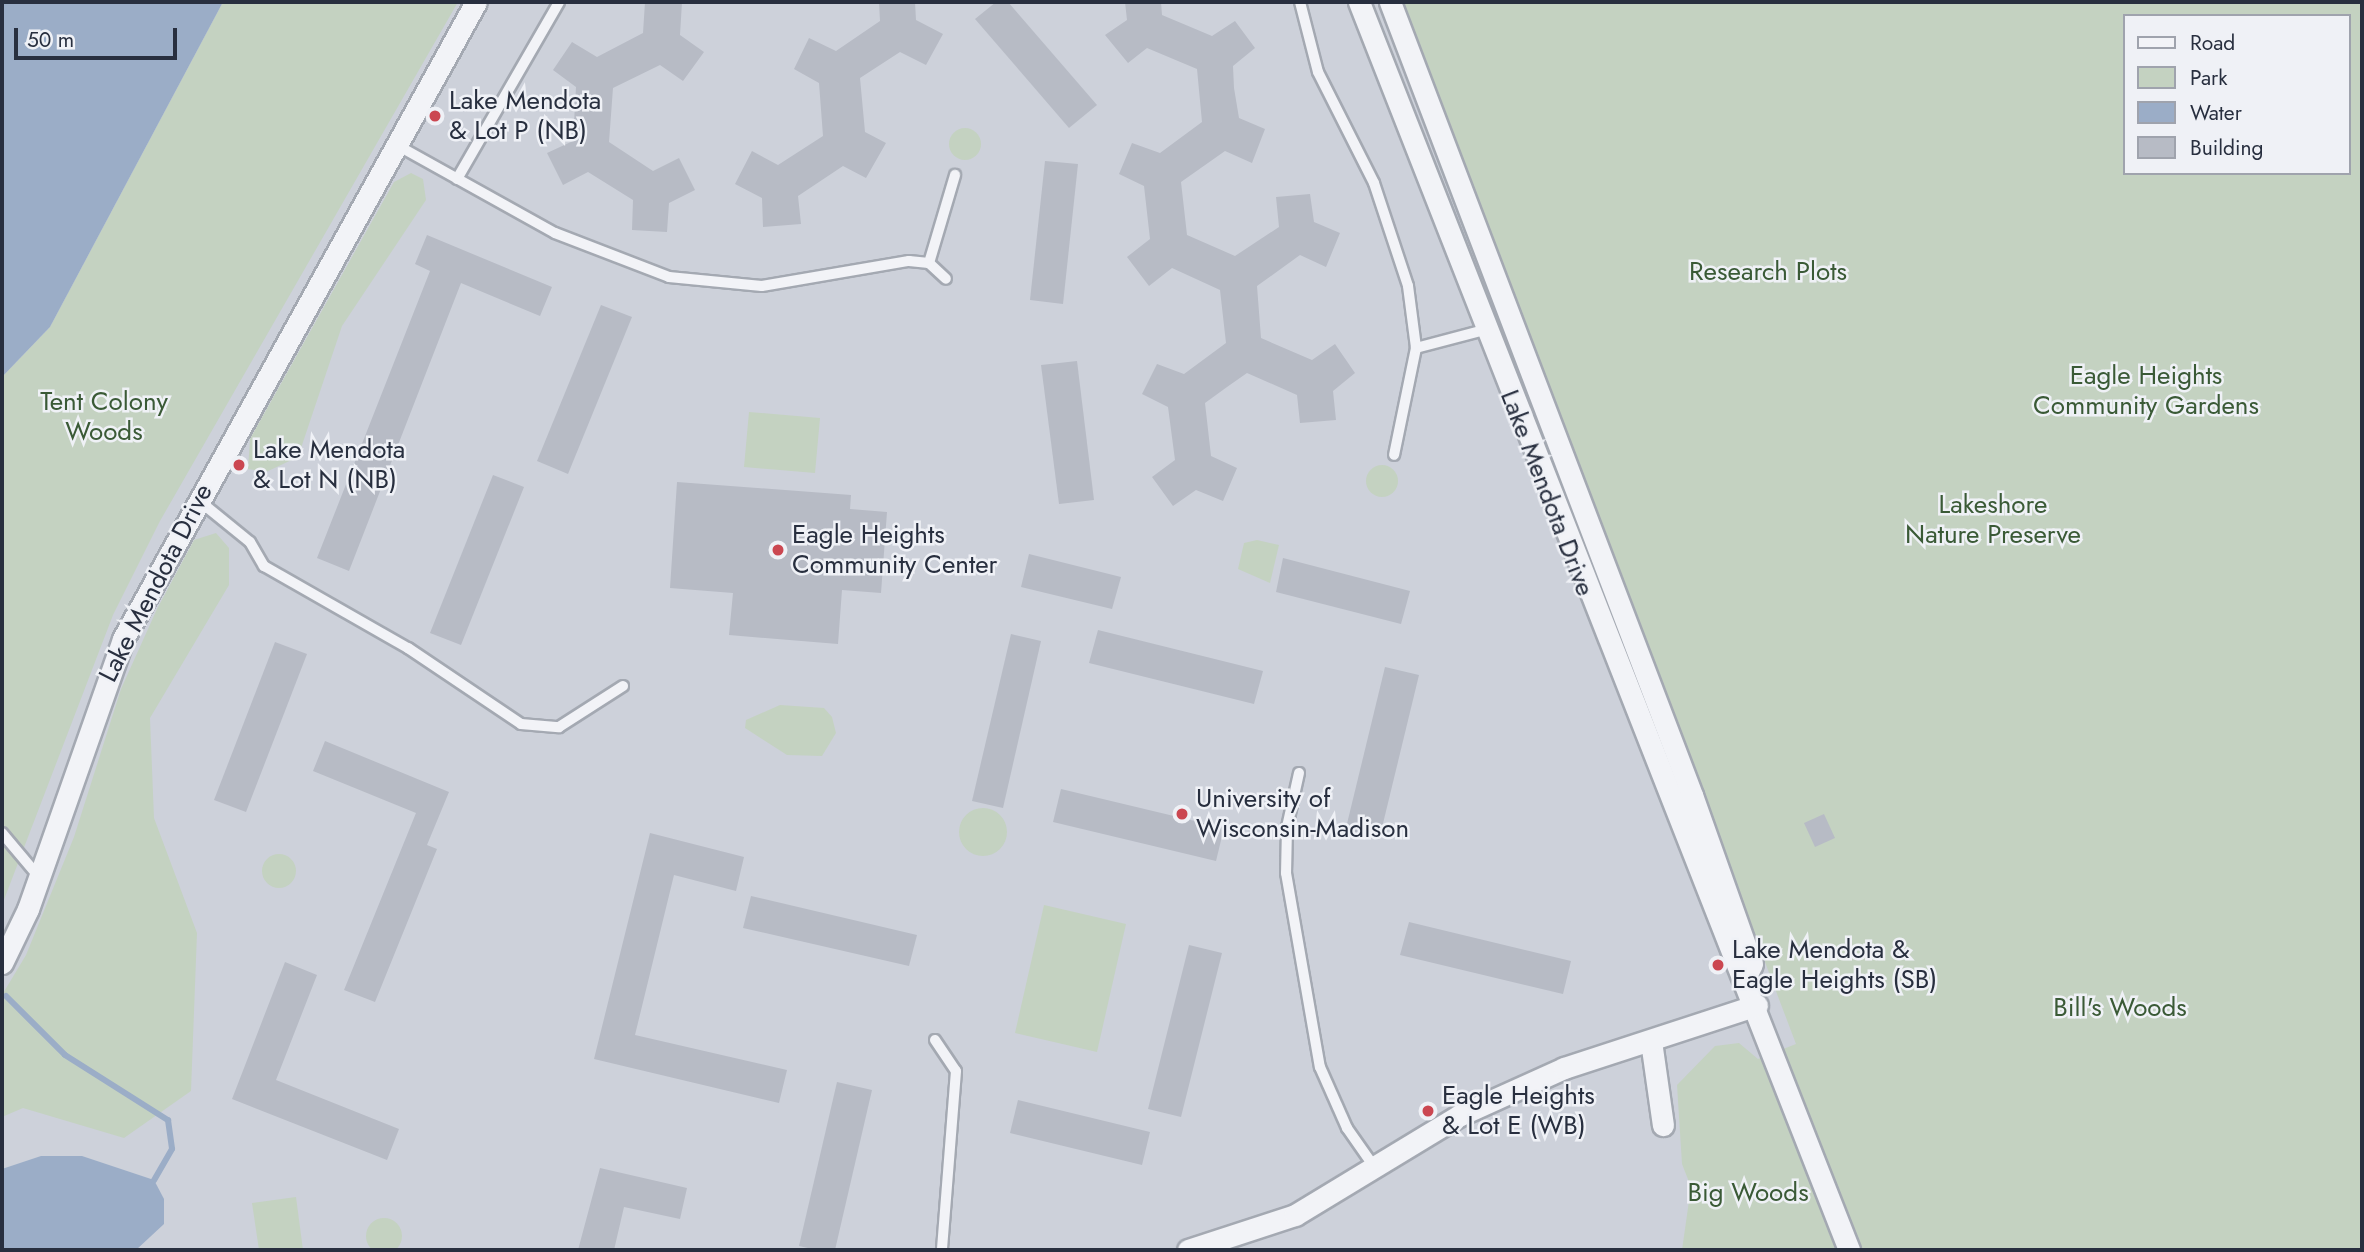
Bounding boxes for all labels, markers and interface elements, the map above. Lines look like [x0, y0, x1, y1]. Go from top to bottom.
scale bar [18, 14, 180, 58]
legend [2122, 14, 2350, 175]
text: 50 m [27, 25, 74, 55]
text: Road [2190, 28, 2235, 58]
text: Park [2190, 63, 2227, 93]
place label: Lake Mendota & Lot P (NB) [449, 85, 601, 146]
text: Water [2190, 98, 2242, 128]
marker: Lake Mendota & Lot P (NB) [427, 108, 443, 124]
text: Building [2190, 133, 2263, 163]
park label: Research Plots [1689, 256, 1847, 288]
park label: Eagle Heights Community Gardens [2033, 360, 2259, 422]
park label: Tent Colony Woods [40, 386, 168, 448]
street label: Lake Mendota Drive [1493, 386, 1601, 600]
place label: Lake Mendota & Lot N (NB) [253, 434, 405, 496]
marker: Lake Mendota & Lot N (NB) [231, 457, 247, 473]
street label: Lake Mendota Drive [93, 479, 219, 687]
park label: Lakeshore Nature Preserve [1905, 489, 2081, 550]
place label: Eagle Heights Community Center [792, 519, 998, 580]
marker: Eagle Heights Community Center [770, 542, 786, 558]
place label: University of Wisconsin-Madison [1196, 783, 1409, 844]
marker: University of Wisconsin-Madison [1174, 806, 1190, 822]
place label: Lake Mendota & Eagle Heights (SB) [1732, 934, 1937, 996]
marker: Lake Mendota & Eagle Heights (SB) [1710, 957, 1726, 973]
park label: Bill's Woods [2053, 992, 2187, 1024]
place label: Eagle Heights & Lot E (WB) [1442, 1080, 1595, 1142]
marker: Eagle Heights & Lot E (WB) [1420, 1103, 1436, 1119]
park label: Big Woods [1687, 1177, 1809, 1209]

